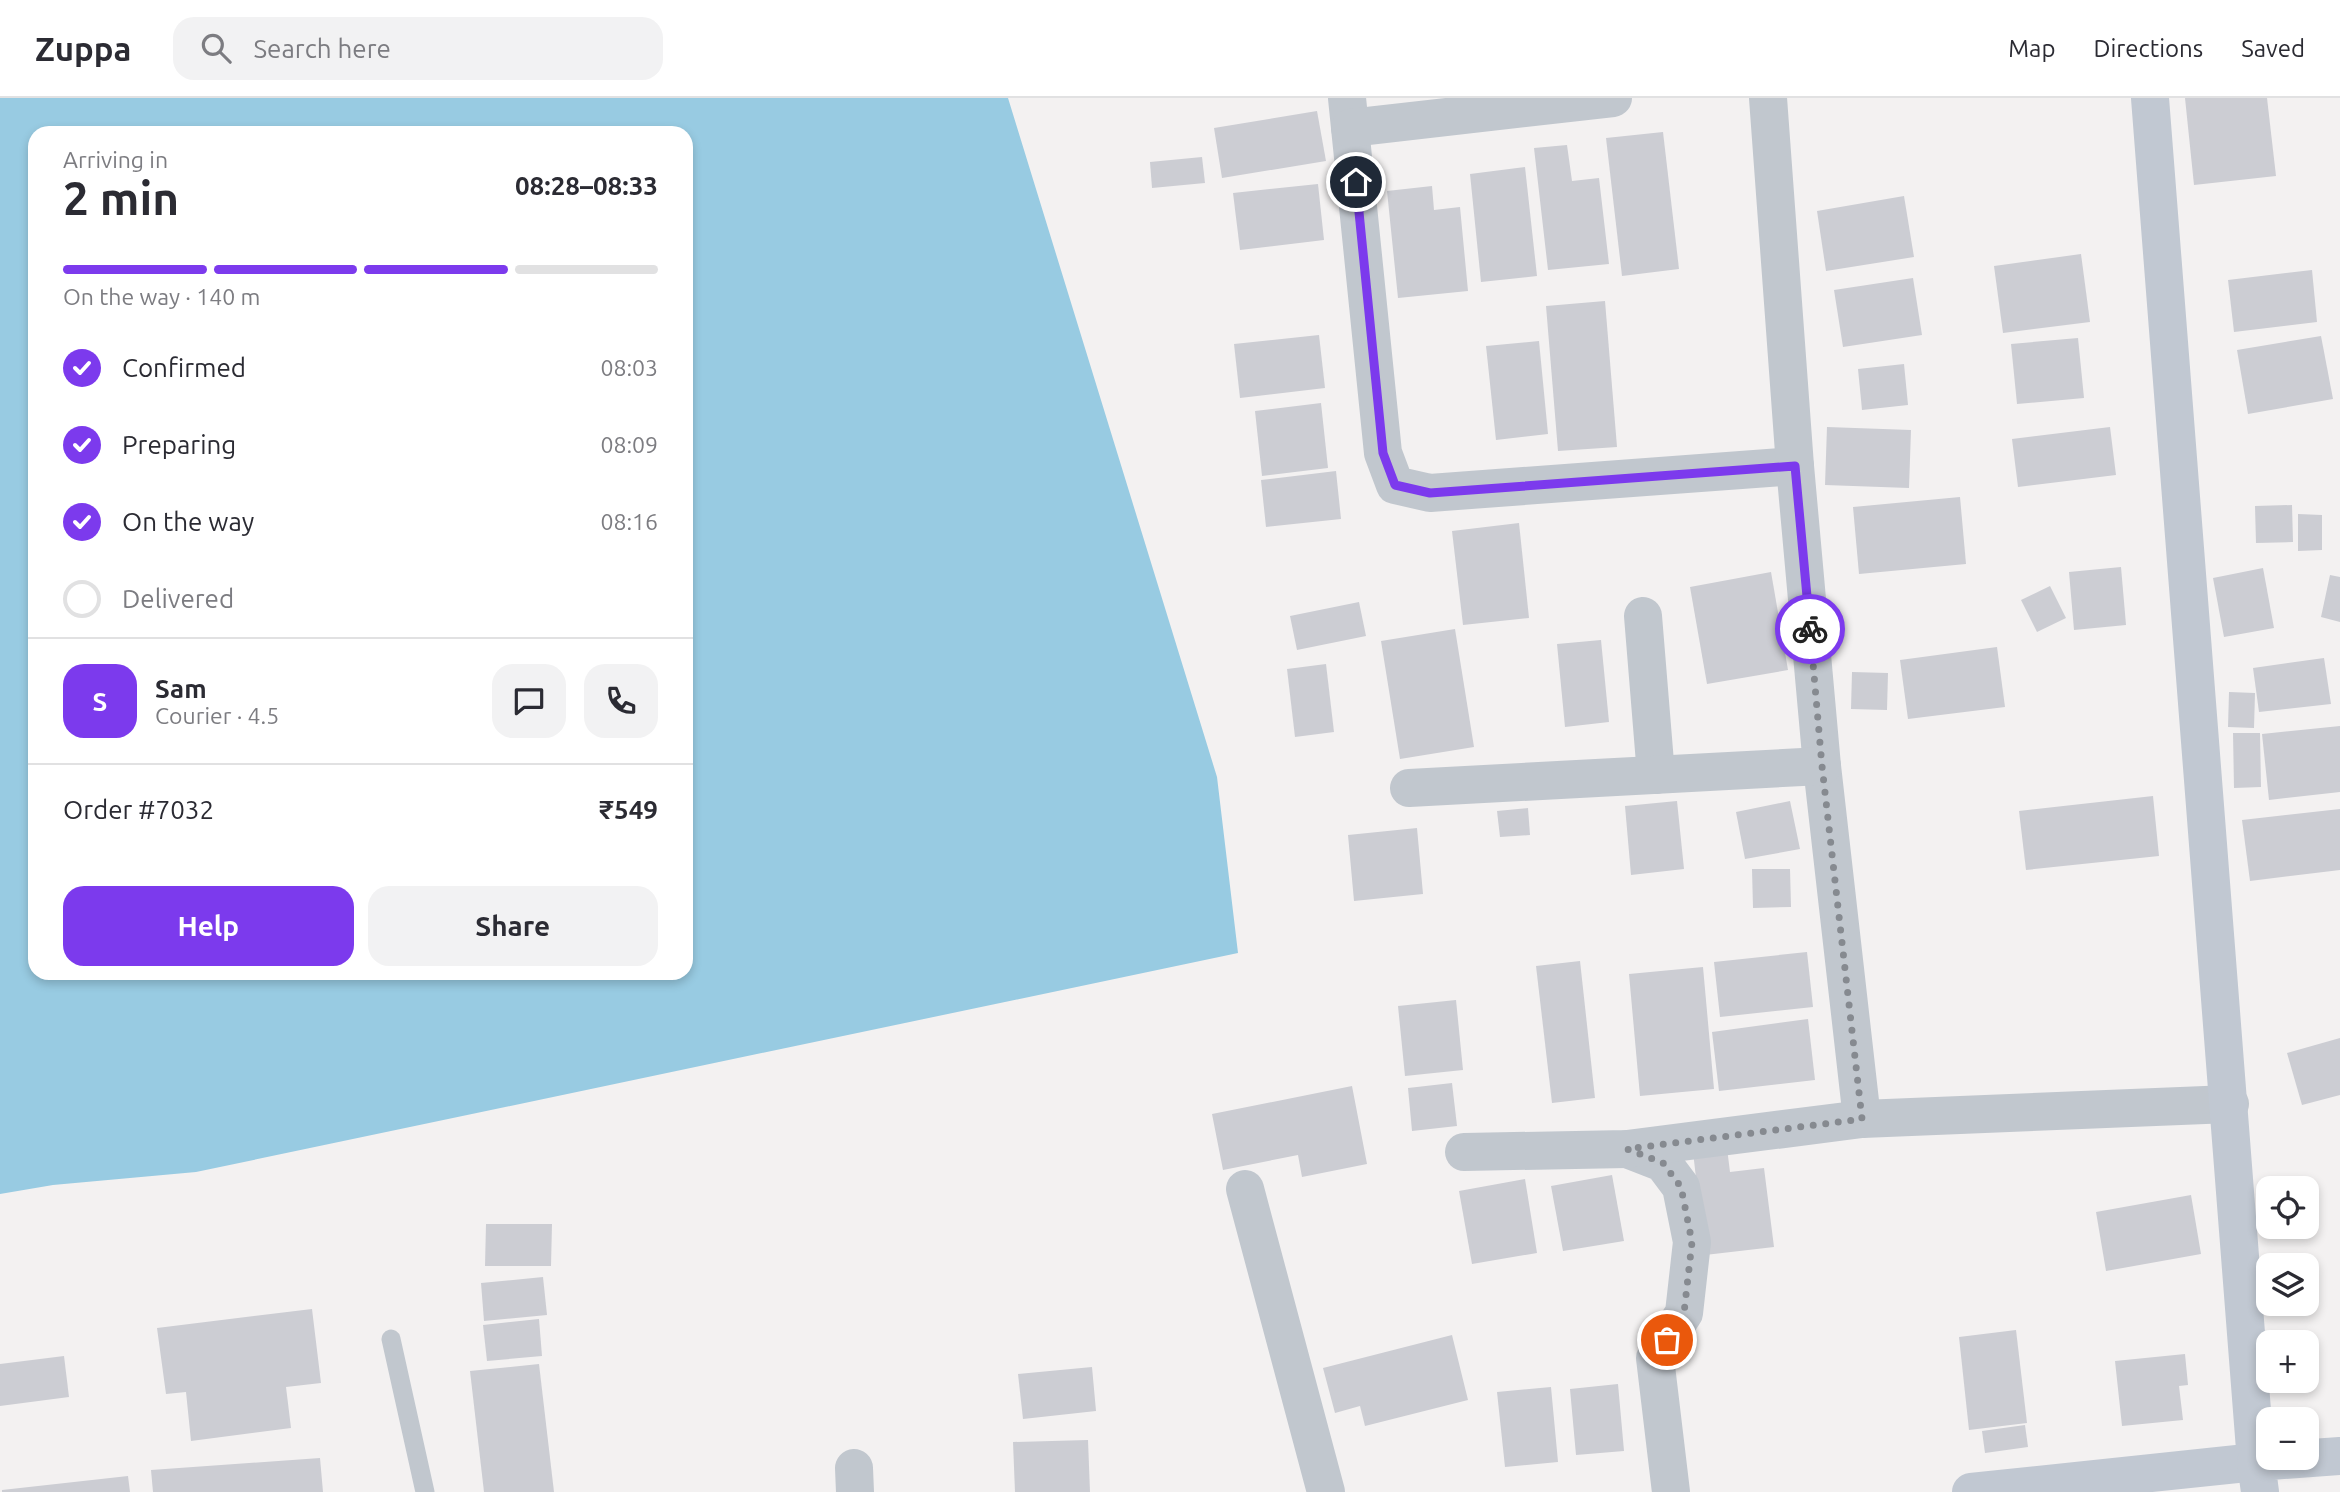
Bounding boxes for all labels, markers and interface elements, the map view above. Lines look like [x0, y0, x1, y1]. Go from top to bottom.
search box [173, 17, 663, 80]
icon: search [197, 29, 235, 67]
text: Zuppa [35, 30, 131, 67]
text: Search here [253, 34, 391, 63]
text: Map [2008, 35, 2055, 62]
text: Directions [2093, 35, 2203, 62]
text: Saved [2241, 35, 2305, 62]
text: Arriving in [63, 147, 168, 172]
pin [1326, 152, 1386, 212]
icon: home [1337, 163, 1375, 201]
text: 08:28–08:33 [515, 171, 658, 200]
text: 2 min [63, 172, 179, 224]
text: On the way · 140 m [63, 284, 260, 309]
icon: check [63, 349, 101, 387]
text: Confirmed [122, 353, 246, 382]
text: 08:03 [600, 355, 658, 380]
icon: check [63, 426, 101, 464]
text: Preparing [122, 430, 236, 459]
text: 08:09 [600, 432, 658, 457]
icon: check [63, 503, 101, 541]
text: On the way [122, 507, 254, 536]
text: 08:16 [600, 509, 658, 534]
text: Delivered [122, 584, 234, 613]
courier [1775, 594, 1845, 664]
icon: bike [1791, 610, 1829, 648]
button: chat [492, 664, 566, 738]
button: phone [584, 664, 658, 738]
text: Sam [155, 674, 207, 703]
text: S [93, 687, 107, 716]
text: Courier · 4.5 [155, 703, 279, 728]
text: Order #7032 [63, 795, 214, 824]
text: ₹549 [599, 795, 658, 824]
button: Help [63, 886, 354, 966]
button: Share [368, 886, 658, 966]
map controls [2256, 1176, 2319, 1470]
button: locate [2256, 1176, 2319, 1239]
button: layers [2256, 1253, 2319, 1316]
pin [1637, 1310, 1697, 1370]
icon: bag [1648, 1321, 1686, 1359]
button: + [2256, 1330, 2319, 1393]
button: − [2256, 1407, 2319, 1470]

